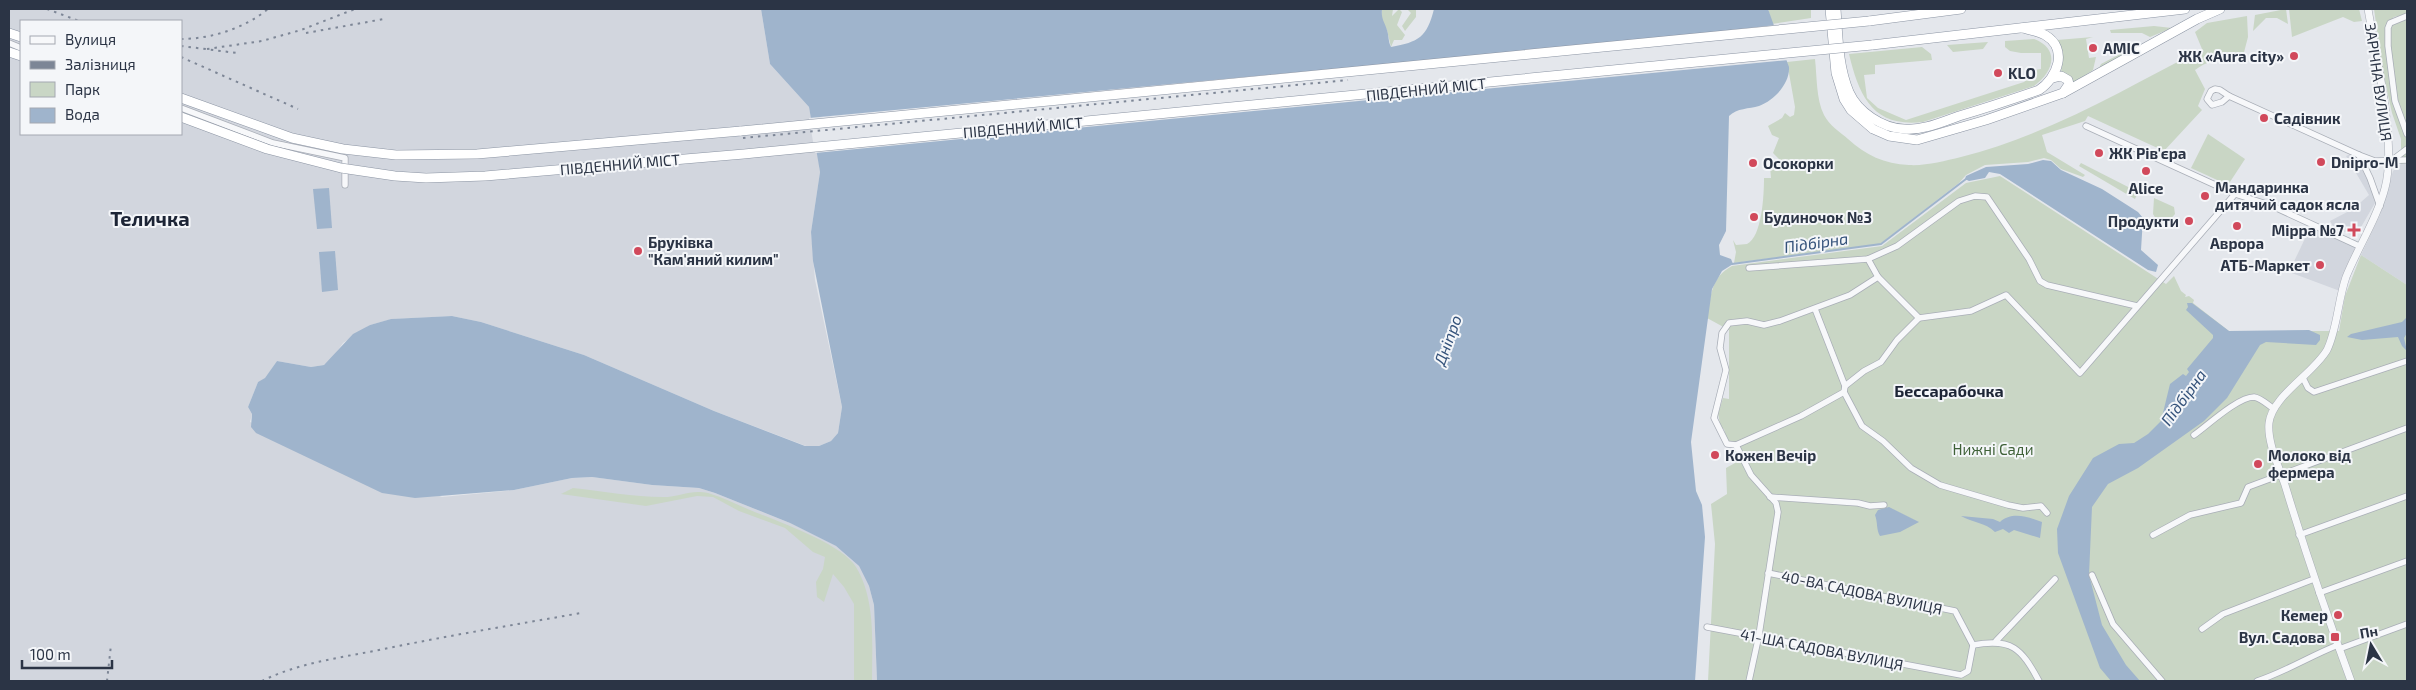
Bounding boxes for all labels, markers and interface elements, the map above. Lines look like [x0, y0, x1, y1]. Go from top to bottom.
legend [20, 20, 182, 135]
street label: ЗАРІЧНА ВУЛИЦЯ [2362, 22, 2396, 142]
text: Вулиця [65, 30, 116, 49]
place label: AMIC [2103, 39, 2140, 57]
marker: AMIC [2087, 42, 2099, 54]
place label: ЖК «Aura city» [2178, 47, 2284, 66]
marker: ЖК «Aura city» [2288, 50, 2300, 62]
text: Залізниця [65, 55, 136, 73]
place label: KLO [2008, 64, 2036, 82]
marker: KLO [1992, 67, 2004, 79]
street label: ПІВДЕННИЙ МІСТ [1365, 74, 1487, 104]
text: Парк [65, 80, 100, 98]
text: Вода [65, 105, 100, 123]
place label: Садівник [2274, 109, 2341, 127]
marker: Садівник [2258, 112, 2270, 124]
street label: ПІВДЕННИЙ МІСТ [962, 113, 1084, 141]
place label: ЖК Рів'єра [2109, 144, 2186, 162]
marker: ЖК Рів'єра [2093, 147, 2105, 159]
street label: ПІВДЕННИЙ МІСТ [559, 150, 681, 178]
place label: Dnipro-M [2331, 153, 2398, 171]
place label: Осокорки [1763, 154, 1834, 172]
marker: Dnipro-M [2315, 156, 2327, 168]
marker: Осокорки [1747, 157, 1759, 169]
marker: Alice [2140, 165, 2152, 177]
place label: Мандаринка дитячий садок ясла [2215, 178, 2360, 213]
place label: Alice [2129, 179, 2163, 197]
marker: Мандаринка дитячий садок ясла [2199, 190, 2211, 202]
district label: Теличка [110, 206, 190, 230]
place label: Будиночок №3 [1764, 208, 1872, 226]
marker: Будиночок №3 [1748, 211, 1760, 223]
place label: Продукти [2108, 212, 2179, 230]
marker: Продукти [2183, 215, 2195, 227]
marker: Аврора [2231, 220, 2243, 232]
place label: Мірра №7 [2272, 221, 2344, 239]
marker: Мірра №7 [2348, 224, 2360, 236]
water label: Підбірна [1783, 228, 1849, 256]
place label: Бруківка "Кам'яний килим" [648, 233, 779, 268]
place label: Аврора [2210, 234, 2264, 252]
marker: Бруківка "Кам'яний килим" [632, 245, 644, 257]
place label: АТБ-Маркет [2221, 256, 2310, 274]
marker: АТБ-Маркет [2314, 259, 2326, 271]
water label: Дніпро [1429, 312, 1465, 369]
water label: Підбірна [2156, 365, 2210, 429]
district label: Бессарабочка [1894, 381, 2004, 400]
park label: Нижні Сади [1953, 440, 2033, 458]
place label: Кожен Вечір [1725, 446, 1816, 464]
place label: Молоко від фермера [2268, 446, 2352, 481]
marker: Кожен Вечір [1709, 449, 1721, 461]
marker: Молоко від фермера [2252, 458, 2264, 470]
street label: 40-ВА САДОВА ВУЛИЦЯ [1780, 566, 1944, 618]
place label: Кемер [2281, 606, 2328, 624]
marker: Кемер [2332, 609, 2344, 621]
north arrow [2346, 620, 2396, 670]
text: Пн [2358, 622, 2379, 642]
street label: 41-ША САДОВА ВУЛИЦЯ [1739, 624, 1905, 674]
place label: Вул. Садова [2239, 628, 2325, 646]
marker: Вул. Садова [2329, 631, 2341, 643]
scale bar [22, 638, 112, 670]
text: 100 m [30, 645, 71, 663]

